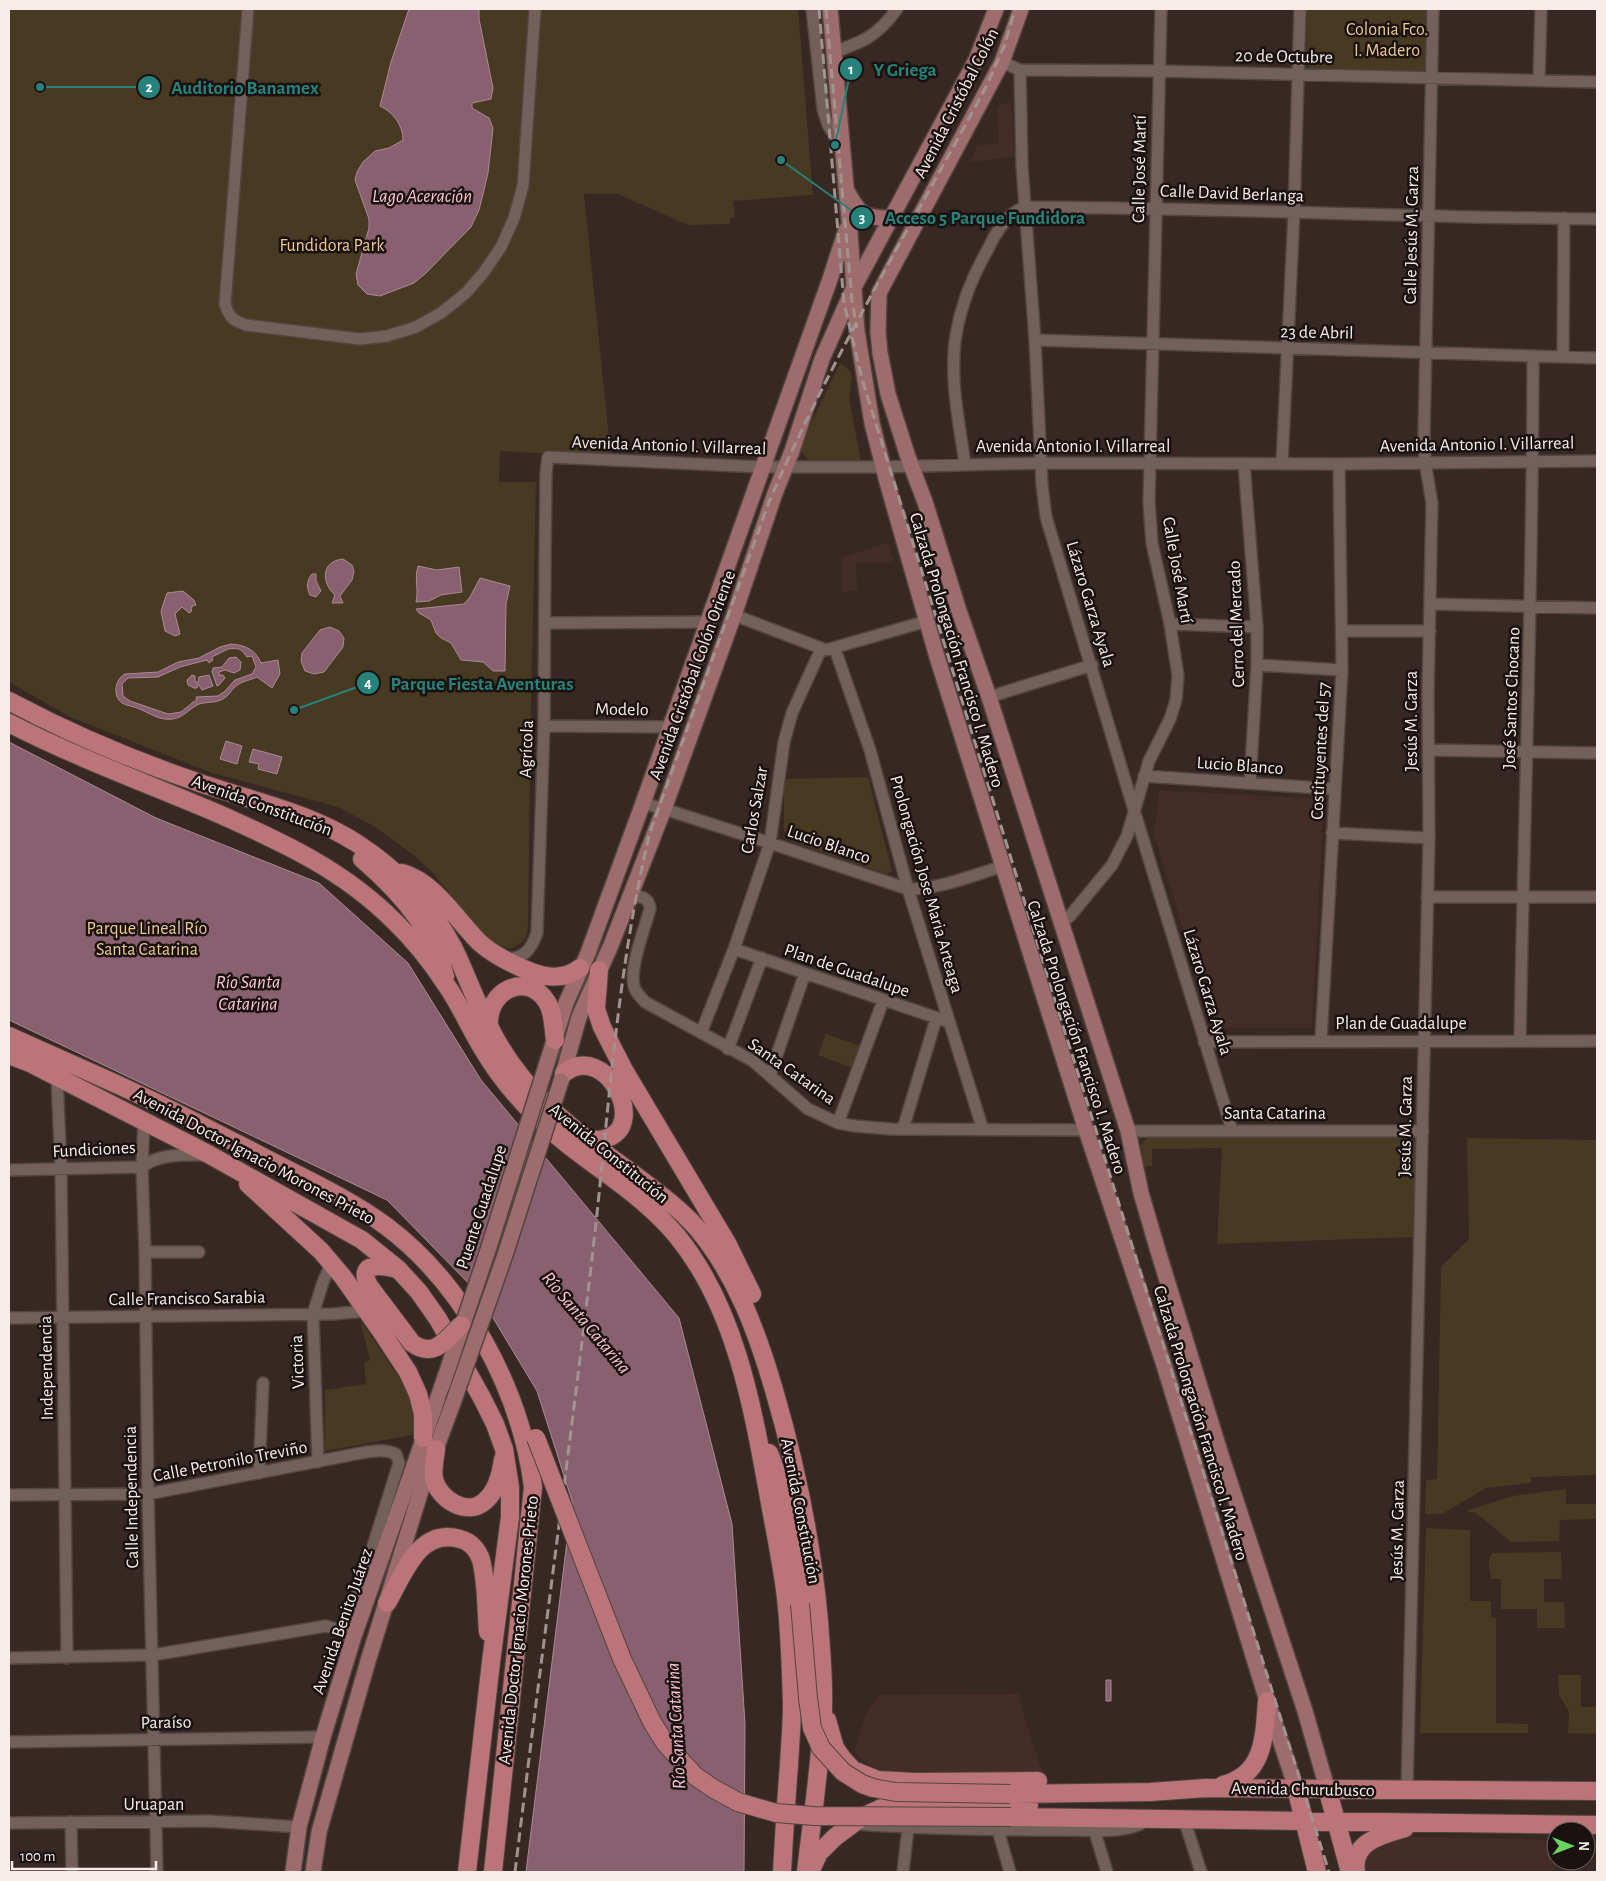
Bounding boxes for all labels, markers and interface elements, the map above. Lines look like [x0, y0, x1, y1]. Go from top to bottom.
park label: Colonia Fco. I. Madero [1346, 21, 1428, 60]
street label: Avenida Cristóbal Colón [911, 26, 1002, 181]
street label: 20 de Octubre [1235, 47, 1333, 67]
callout: Y Griega [838, 52, 946, 86]
text: Y Griega [873, 61, 937, 80]
text: 1 [848, 62, 854, 77]
callout: Auditorio Banamex [137, 70, 329, 104]
text: Auditorio Banamex [171, 79, 319, 98]
text: 2 [145, 80, 153, 95]
street label: Calle José Martí [1130, 114, 1150, 223]
street label: Calle Jesús M. Garza [1402, 166, 1422, 304]
street label: Calle David Berlanga [1160, 182, 1304, 206]
water label: Lago Aceración [372, 187, 472, 206]
callout: Acceso 5 Parque Fundidora [849, 201, 1095, 235]
text: Acceso 5 Parque Fundidora [885, 209, 1085, 228]
text: 3 [859, 211, 865, 226]
park label: Fundidora Park [280, 237, 385, 255]
street label: 23 de Abril [1280, 323, 1354, 343]
street label: Avenida Antonio I. Villarreal [571, 434, 767, 458]
street label: Avenida Antonio I. Villarreal [1380, 434, 1574, 456]
street label: Avenida Antonio I. Villarreal [976, 438, 1170, 456]
street label: Calzada Prolongación Francisco I. Madero [906, 511, 1007, 790]
street label: Calle José Martí [1159, 515, 1195, 625]
street label: Lázaro Garza Ayala [1062, 539, 1118, 669]
street label: Cerro del Mercado [1226, 560, 1248, 688]
street label: Avenida Cristóbal Colón Oriente [647, 568, 739, 782]
street label: José Santos Chocano [1501, 627, 1523, 769]
callout: Parque Fiesta Aventuras [355, 666, 583, 700]
street label: Jesús M. Garza [1403, 671, 1421, 771]
text: Parque Fiesta Aventuras [391, 675, 573, 694]
text: 4 [364, 676, 372, 691]
street label: Costituyentes del 57 [1308, 682, 1334, 820]
street label: Modelo [595, 701, 649, 719]
street label: Agrícola [517, 720, 537, 778]
street label: Lucio Blanco [1196, 754, 1284, 778]
street label: Carlos Salzar [738, 765, 772, 855]
street label: Avenida Constitución [189, 772, 334, 840]
street label: Prolongación Jose Maria Arteaga [886, 773, 966, 995]
street label: Lucio Blanco [785, 822, 873, 868]
street label: Calzada Prolongación Francisco I. Madero [1023, 898, 1129, 1176]
park label: Parque Lineal Río Santa Catarina [87, 920, 208, 959]
street label: Lázaro Garza Ayala [1179, 927, 1235, 1057]
street label: Plan de Guadalupe [782, 941, 912, 1001]
water label: Río Santa Catarina [216, 973, 280, 1014]
street label: Plan de Guadalupe [1335, 1015, 1467, 1033]
street label: Santa Catarina [745, 1035, 838, 1108]
street label: Jesús M. Garza [1396, 1076, 1416, 1176]
street label: Avenida Doctor Ignacio Morones Prieto [130, 1086, 377, 1228]
street label: Avenida Constitución [545, 1100, 671, 1207]
street label: Santa Catarina [1224, 1105, 1326, 1123]
street label: Fundiciones [52, 1139, 136, 1161]
street label: Puente Guadalupe [453, 1143, 510, 1272]
water label: Río Santa Catarina [538, 1268, 634, 1378]
street label: Calzada Prolongación Francisco I. Madero [1150, 1284, 1251, 1563]
street label: Calle Francisco Sarabia [108, 1289, 266, 1309]
street label: Independencia [37, 1315, 57, 1421]
street label: Victoria [288, 1335, 308, 1389]
street label: Calle Independencia [122, 1426, 142, 1568]
street label: Avenida Constitución [777, 1437, 823, 1585]
street label: Calle Petronilo Treviño [152, 1438, 309, 1486]
street label: Jesús M. Garza [1388, 1480, 1408, 1580]
street label: Avenida Doctor Ignacio Morones Prieto [496, 1495, 542, 1765]
street label: Avenida Benito Juárez [310, 1546, 376, 1697]
water label: Río Santa Catarina [664, 1662, 689, 1790]
street label: Paraíso [140, 1714, 192, 1732]
street label: Avenida Churubusco [1231, 1780, 1375, 1800]
street label: Uruapan [124, 1796, 184, 1814]
north arrow [1546, 1821, 1596, 1871]
scale bar [12, 1838, 156, 1870]
text: N [1576, 1841, 1590, 1851]
text: 100 m [20, 1849, 55, 1864]

